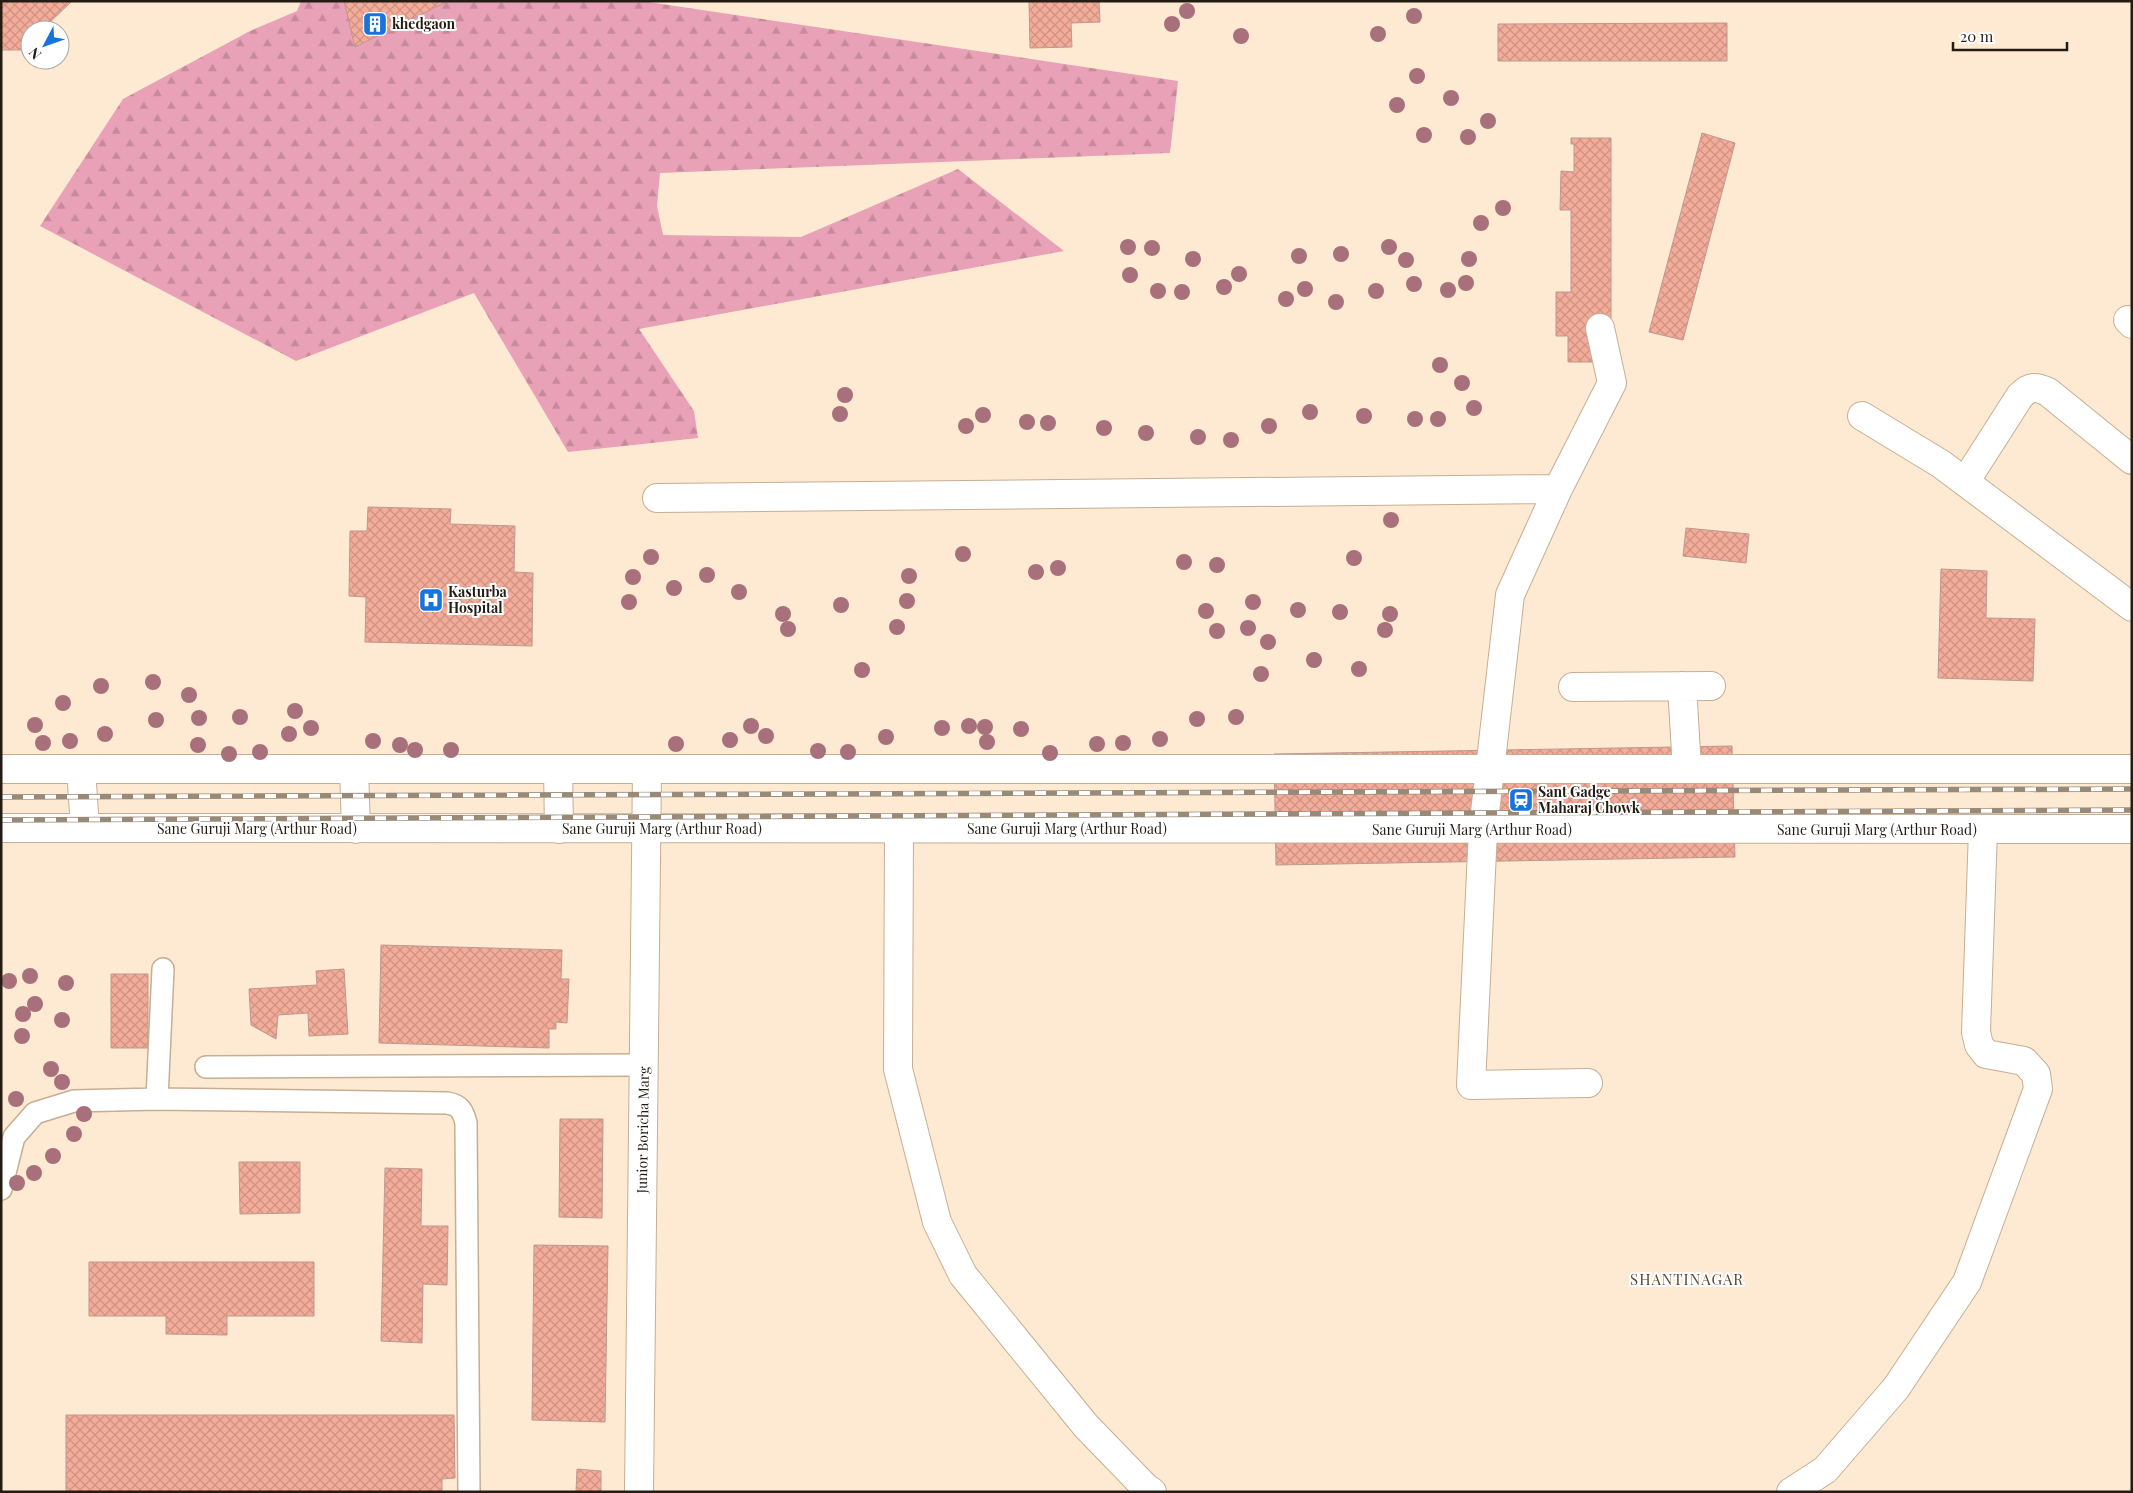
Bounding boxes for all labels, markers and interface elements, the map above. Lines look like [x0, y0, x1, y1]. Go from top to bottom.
building icon: khedgaon [362, 11, 388, 37]
place label: khedgaon [392, 14, 456, 33]
north arrow [20, 20, 70, 70]
scale bar [1953, 20, 2067, 52]
text: 20 m [1960, 26, 1994, 46]
text: N [24, 44, 45, 64]
place label: Kasturba Hospital [448, 582, 508, 617]
hospital icon: Kasturba Hospital [418, 587, 444, 613]
place label: Sant Gadge Maharaj Chowk [1538, 782, 1641, 817]
station icon: Sant Gadge Maharaj Chowk [1508, 787, 1534, 813]
street label: Sane Guruji Marg (Arthur Road) [157, 819, 357, 838]
street label: Sane Guruji Marg (Arthur Road) [562, 819, 762, 838]
street label: Sane Guruji Marg (Arthur Road) [967, 819, 1167, 838]
street label: Sane Guruji Marg (Arthur Road) [1372, 820, 1572, 839]
street label: Sane Guruji Marg (Arthur Road) [1777, 820, 1977, 839]
street label: Junior Boricha Marg [632, 1066, 653, 1195]
district label: SHANTINAGAR [1630, 1269, 1744, 1289]

